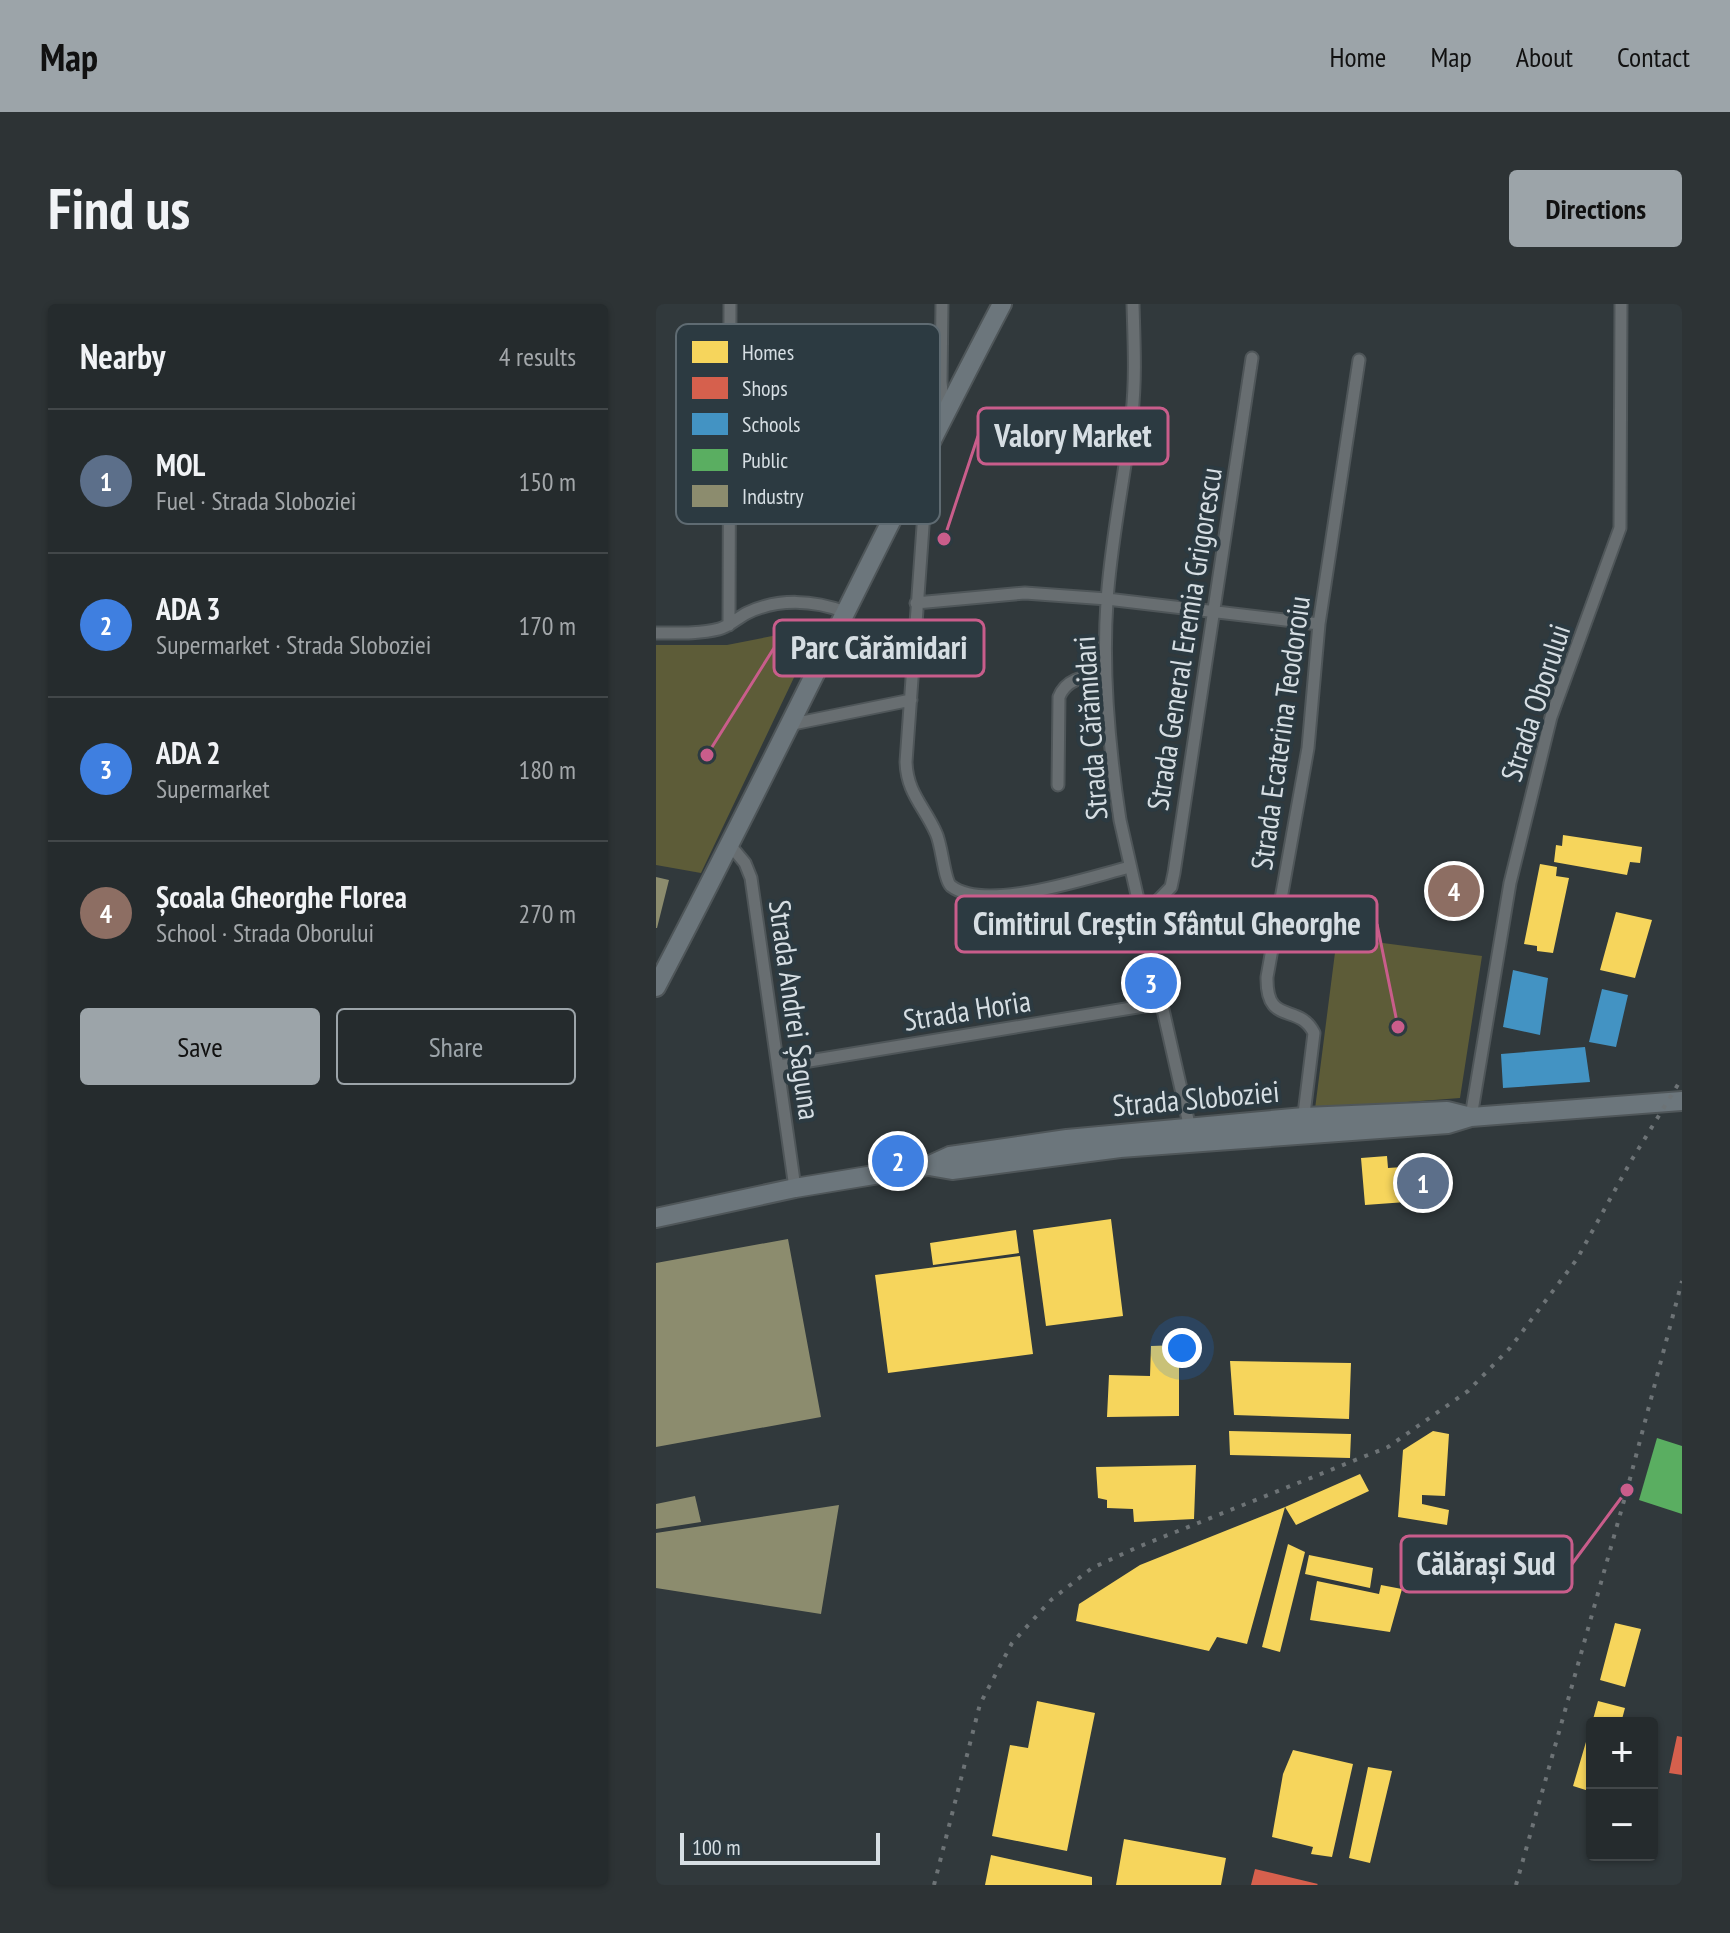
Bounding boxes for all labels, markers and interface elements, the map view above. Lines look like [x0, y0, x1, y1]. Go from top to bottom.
text: Map [40, 32, 98, 81]
text: Home [1330, 38, 1386, 75]
text: Map [1430, 38, 1472, 75]
text: About [1516, 38, 1573, 75]
text: Contact [1617, 38, 1690, 75]
button: Directions [1509, 170, 1682, 247]
text: Find us [48, 172, 190, 244]
legend [676, 324, 940, 524]
text: Nearby [80, 334, 165, 378]
text: Homes [742, 338, 794, 366]
text: 4 results [499, 340, 576, 373]
text: Shops [742, 374, 788, 402]
callout: Valory Market [978, 408, 1168, 464]
text: Schools [742, 410, 801, 438]
text: Valory Market [993, 414, 1152, 456]
text: MOL [156, 445, 205, 484]
text: Public [742, 446, 788, 474]
text: 1 [100, 465, 112, 498]
text: 150 m [518, 465, 576, 498]
street label: Strada General Eremia Grigorescu [1137, 465, 1230, 813]
text: Industry [742, 482, 804, 510]
text: Fuel · Strada Sloboziei [156, 484, 356, 517]
text: ADA 3 [156, 589, 221, 628]
street label: Strada Ecaterina Teodoroiu [1241, 593, 1318, 872]
text: 2 [100, 609, 112, 642]
text: 170 m [518, 609, 576, 642]
street label: Strada Oborului [1491, 619, 1578, 786]
callout: Parc Cărămidari [774, 620, 984, 676]
text: Parc Cărămidari [791, 626, 967, 668]
text: Supermarket · Strada Sloboziei [156, 628, 431, 661]
street label: Strada Cărămidari [1064, 635, 1115, 821]
text: ADA 2 [156, 733, 221, 772]
text: 3 [100, 753, 112, 786]
text: 180 m [518, 753, 576, 786]
text: Supermarket [156, 772, 270, 805]
pin: 4 [1428, 861, 1480, 921]
text: Școala Gheorghe Florea [156, 877, 407, 916]
callout: Cimitirul Creștin Sfântul Gheorghe [956, 896, 1377, 952]
text: 4 [100, 897, 112, 930]
text: 270 m [518, 897, 576, 930]
street label: Strada Andrei Șaguna [761, 897, 830, 1122]
text: Cimitirul Creștin Sfântul Gheorghe [973, 902, 1361, 944]
text: School · Strada Oborului [156, 916, 374, 949]
pin: 3 [1125, 953, 1177, 1013]
street label: Strada Horia [900, 980, 1033, 1039]
button: Save [80, 1008, 320, 1085]
button: Share [336, 1008, 576, 1085]
street label: Strada Sloboziei [1111, 1071, 1281, 1124]
pin: 2 [872, 1131, 924, 1191]
pin: 1 [1397, 1153, 1449, 1213]
your location [1162, 1328, 1202, 1368]
callout: Călărași Sud [1401, 1536, 1572, 1592]
text: Călărași Sud [1417, 1542, 1555, 1584]
map controls [1586, 1717, 1658, 1861]
button: + [1586, 1717, 1658, 1789]
button: − [1586, 1789, 1658, 1861]
scale bar [680, 1829, 880, 1865]
text: 100 m [692, 1833, 741, 1861]

